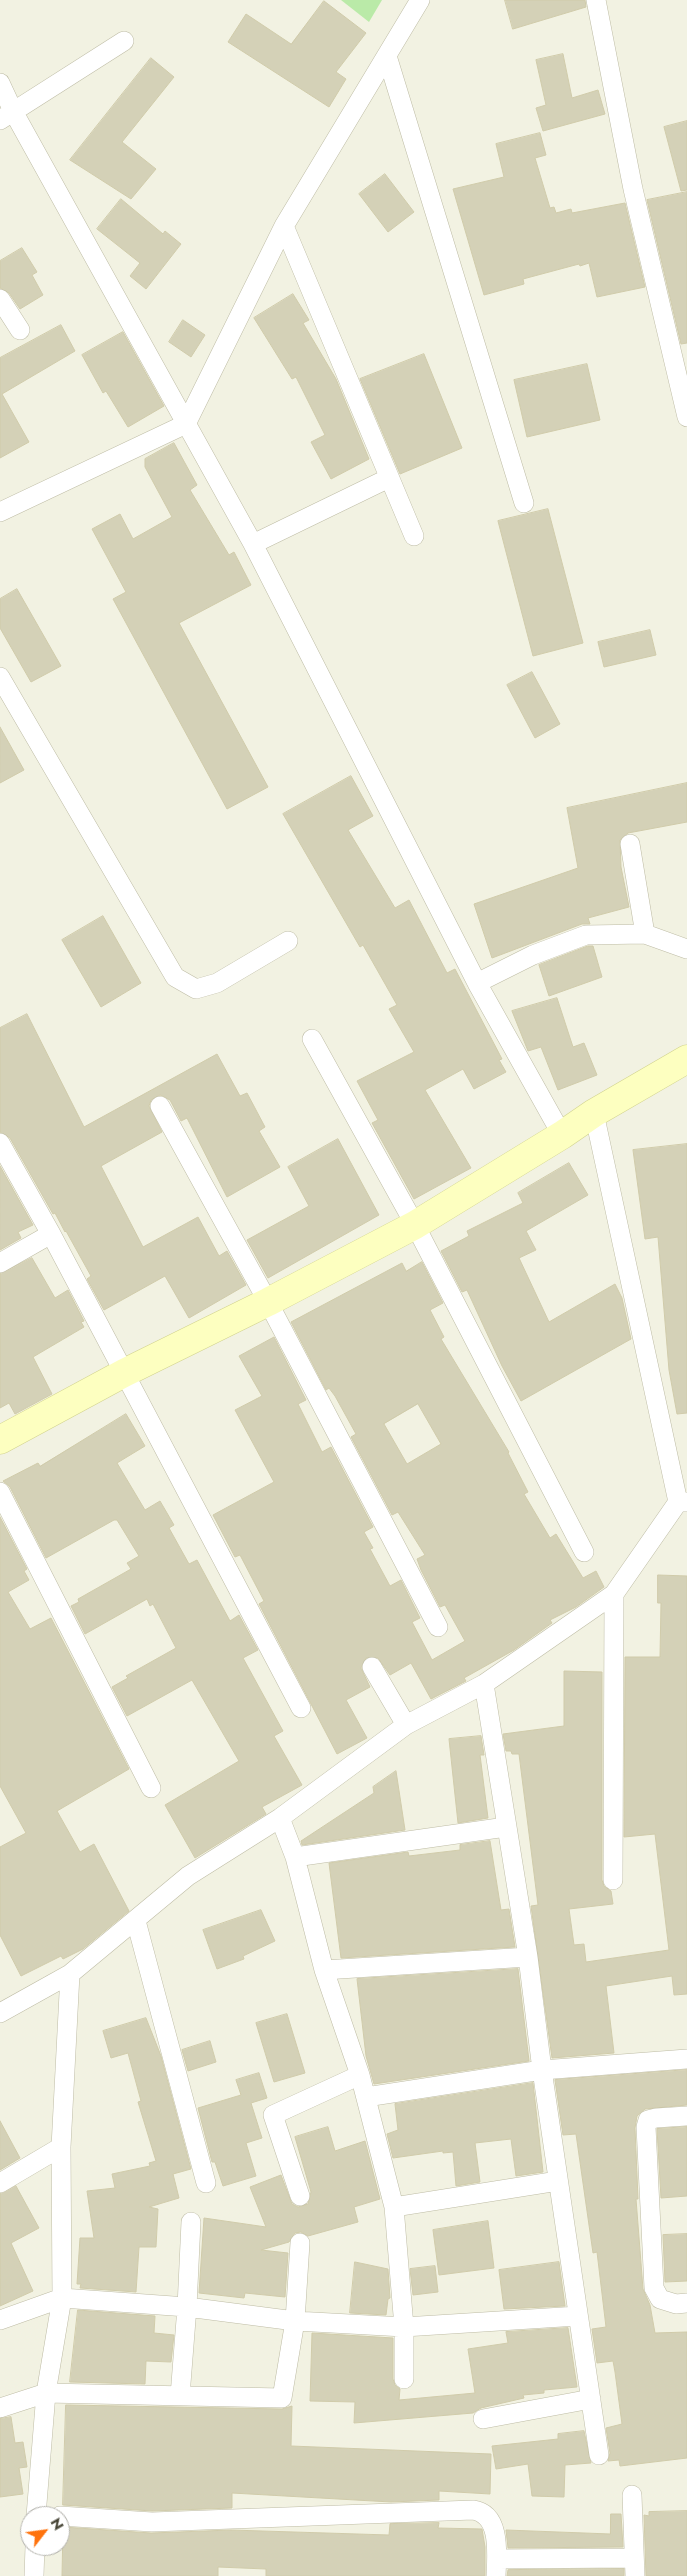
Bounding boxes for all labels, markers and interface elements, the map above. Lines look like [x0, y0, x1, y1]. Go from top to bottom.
north arrow [20, 2506, 70, 2556]
text: N [46, 2514, 69, 2534]

